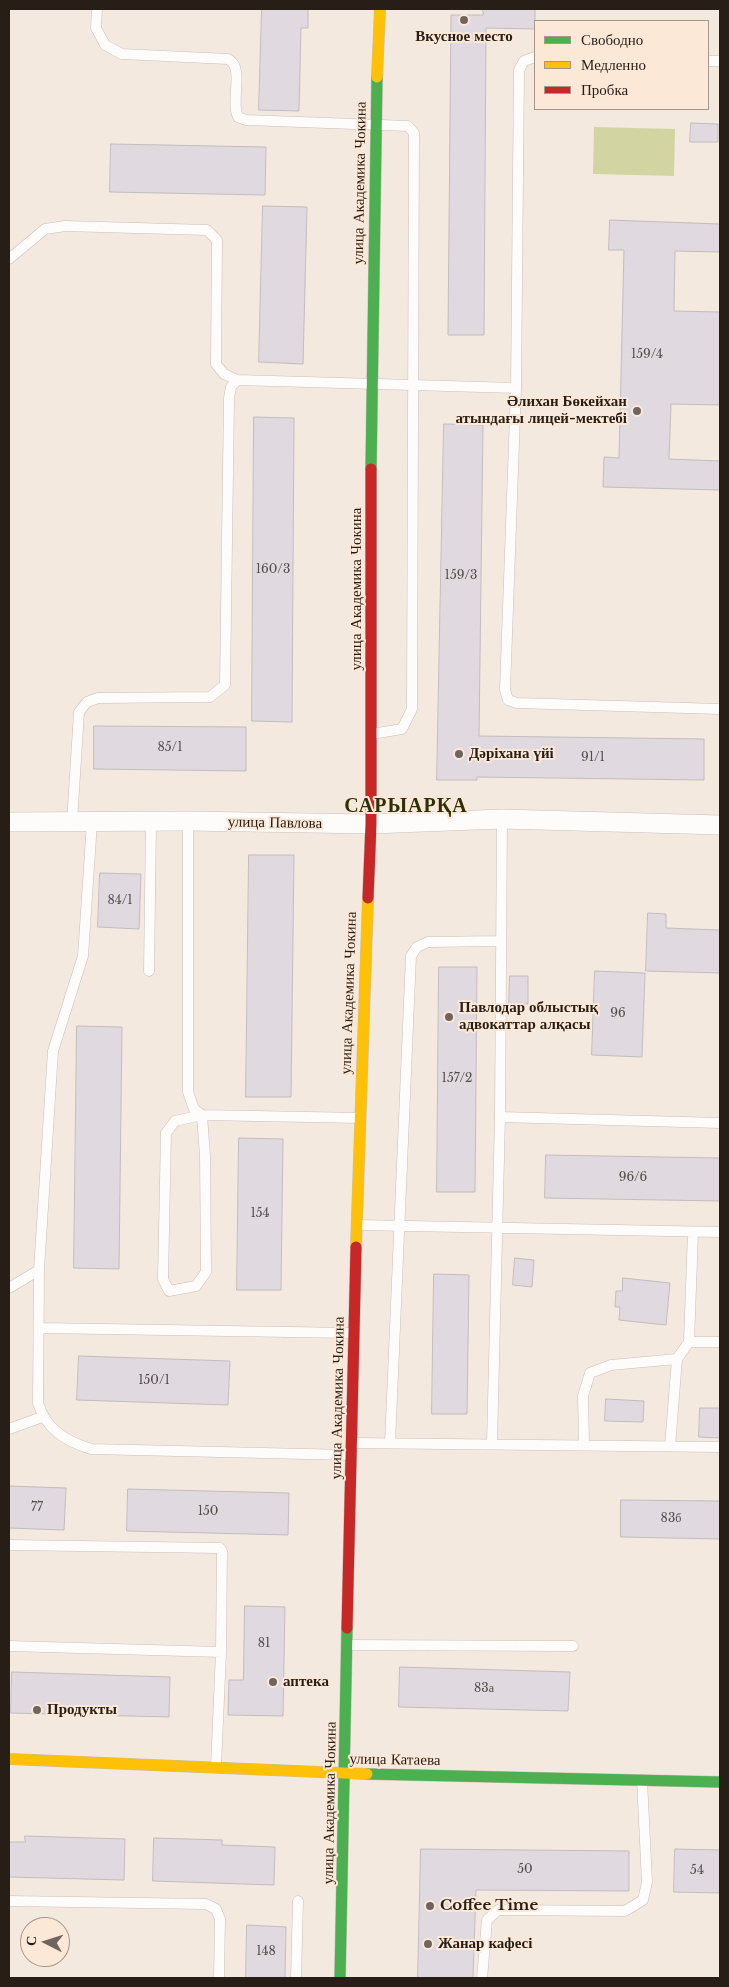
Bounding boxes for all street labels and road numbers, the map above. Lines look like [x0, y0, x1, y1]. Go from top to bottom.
street label: улица Академика Чокина [350, 101, 370, 265]
street label: улица Академика Чокина [348, 508, 366, 670]
street label: улица Павлова [228, 813, 322, 833]
street label: улица Академика Чокина [337, 911, 361, 1075]
street label: улица Академика Чокина [328, 1316, 348, 1480]
street label: улица Академика Чокина [320, 1721, 340, 1885]
street label: улица Катаева [349, 1750, 441, 1770]

